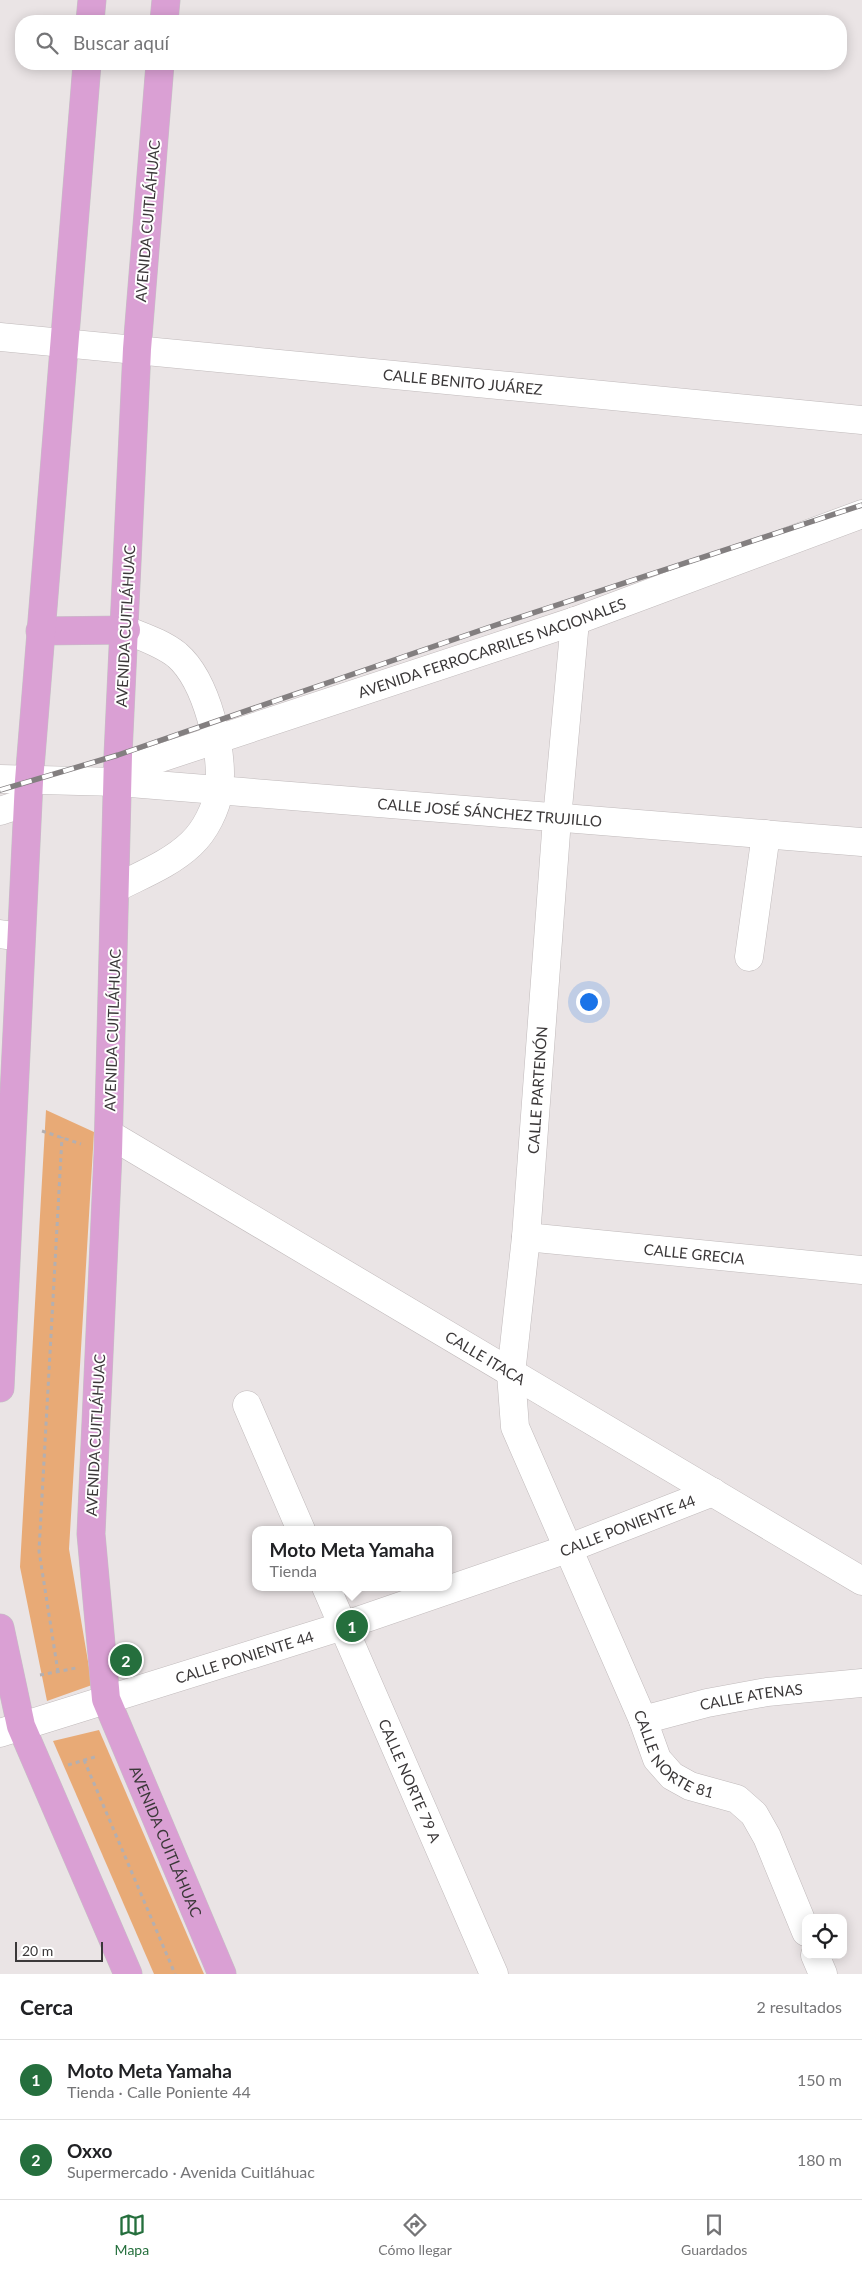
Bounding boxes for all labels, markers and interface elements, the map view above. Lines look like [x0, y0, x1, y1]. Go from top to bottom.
search box [15, 15, 847, 70]
icon: search [33, 29, 61, 57]
text: Buscar aquí [73, 31, 169, 54]
street label: AVENIDA CUITLÁHUAC [131, 139, 163, 303]
street label: CALLE BENITO JUÁREZ [382, 365, 544, 398]
street label: AVENIDA CUITLÁHUAC [112, 544, 138, 708]
street label: AVENIDA FERROCARRILES NACIONALES [356, 594, 628, 701]
street label: CALLE JOSÉ SÁNCHEZ TRUJILLO [377, 794, 603, 830]
street label: AVENIDA CUITLÁHUAC [100, 948, 124, 1112]
your location [576, 989, 602, 1015]
street label: CALLE PARTENÓN [524, 1026, 550, 1154]
street label: CALLE GRECIA [643, 1240, 746, 1268]
street label: CALLE ITACA [442, 1327, 530, 1389]
street label: AVENIDA CUITLÁHUAC [82, 1353, 108, 1517]
street label: CALLE PONIENTE 44 [557, 1491, 698, 1560]
popup [252, 1526, 452, 1591]
text: Moto Meta Yamaha [270, 1538, 434, 1561]
text: Tienda [270, 1561, 317, 1580]
pin: 1 [336, 1607, 368, 1645]
street label: CALLE PONIENTE 44 [173, 1627, 316, 1687]
pin: 2 [110, 1641, 142, 1679]
street label: CALLE ATENAS [698, 1680, 803, 1714]
street label: CALLE NORTE 81 [631, 1707, 716, 1801]
street label: CALLE NORTE 79 A [375, 1716, 445, 1846]
street label: AVENIDA CUITLÁHUAC [126, 1763, 206, 1920]
map controls [802, 1914, 847, 1959]
button: locate [802, 1914, 847, 1959]
scale bar [15, 1939, 102, 1962]
text: 20 m [22, 1942, 53, 1959]
text: Cerca [20, 1994, 73, 2019]
text: 2 resultados [756, 1997, 842, 2016]
text: Moto Meta Yamaha [67, 2059, 232, 2082]
text: 1 [31, 2070, 41, 2089]
text: 150 m [797, 2070, 842, 2089]
text: Tienda · Calle Poniente 44 [67, 2082, 251, 2101]
text: Oxxo [67, 2139, 112, 2162]
text: 2 [31, 2150, 41, 2169]
text: 180 m [797, 2150, 842, 2169]
text: Supermercado · Avenida Cuitláhuac [67, 2162, 315, 2181]
tab: Mapa [115, 2211, 149, 2258]
tab: Cómo llegar [378, 2211, 452, 2258]
tab: Guardados [681, 2211, 747, 2258]

